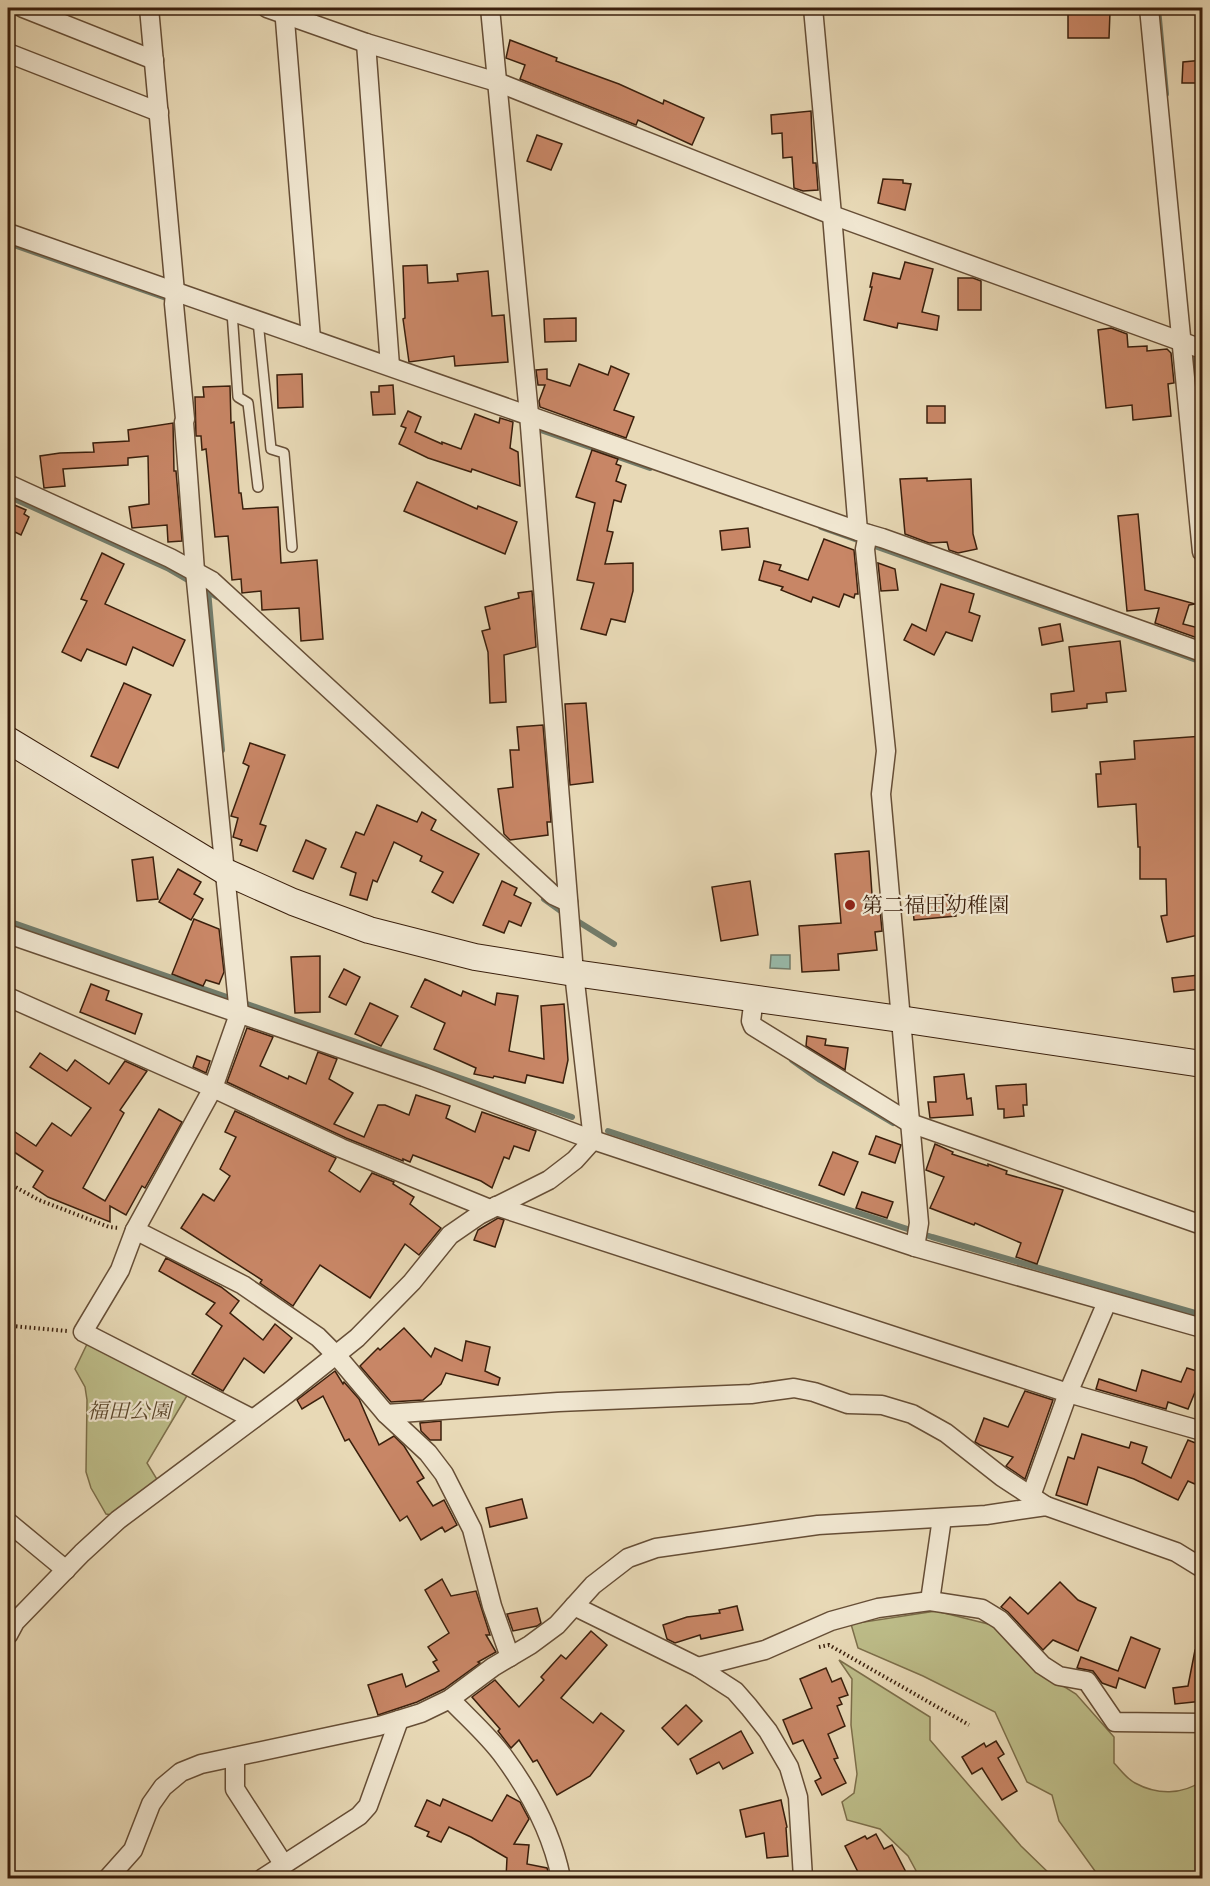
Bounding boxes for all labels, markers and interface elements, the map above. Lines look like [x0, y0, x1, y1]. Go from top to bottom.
place label: 第二福田幼稚園 [862, 893, 1009, 920]
marker: 第二福田幼稚園 [843, 898, 857, 912]
park label: 福田公園 [87, 1399, 174, 1426]

